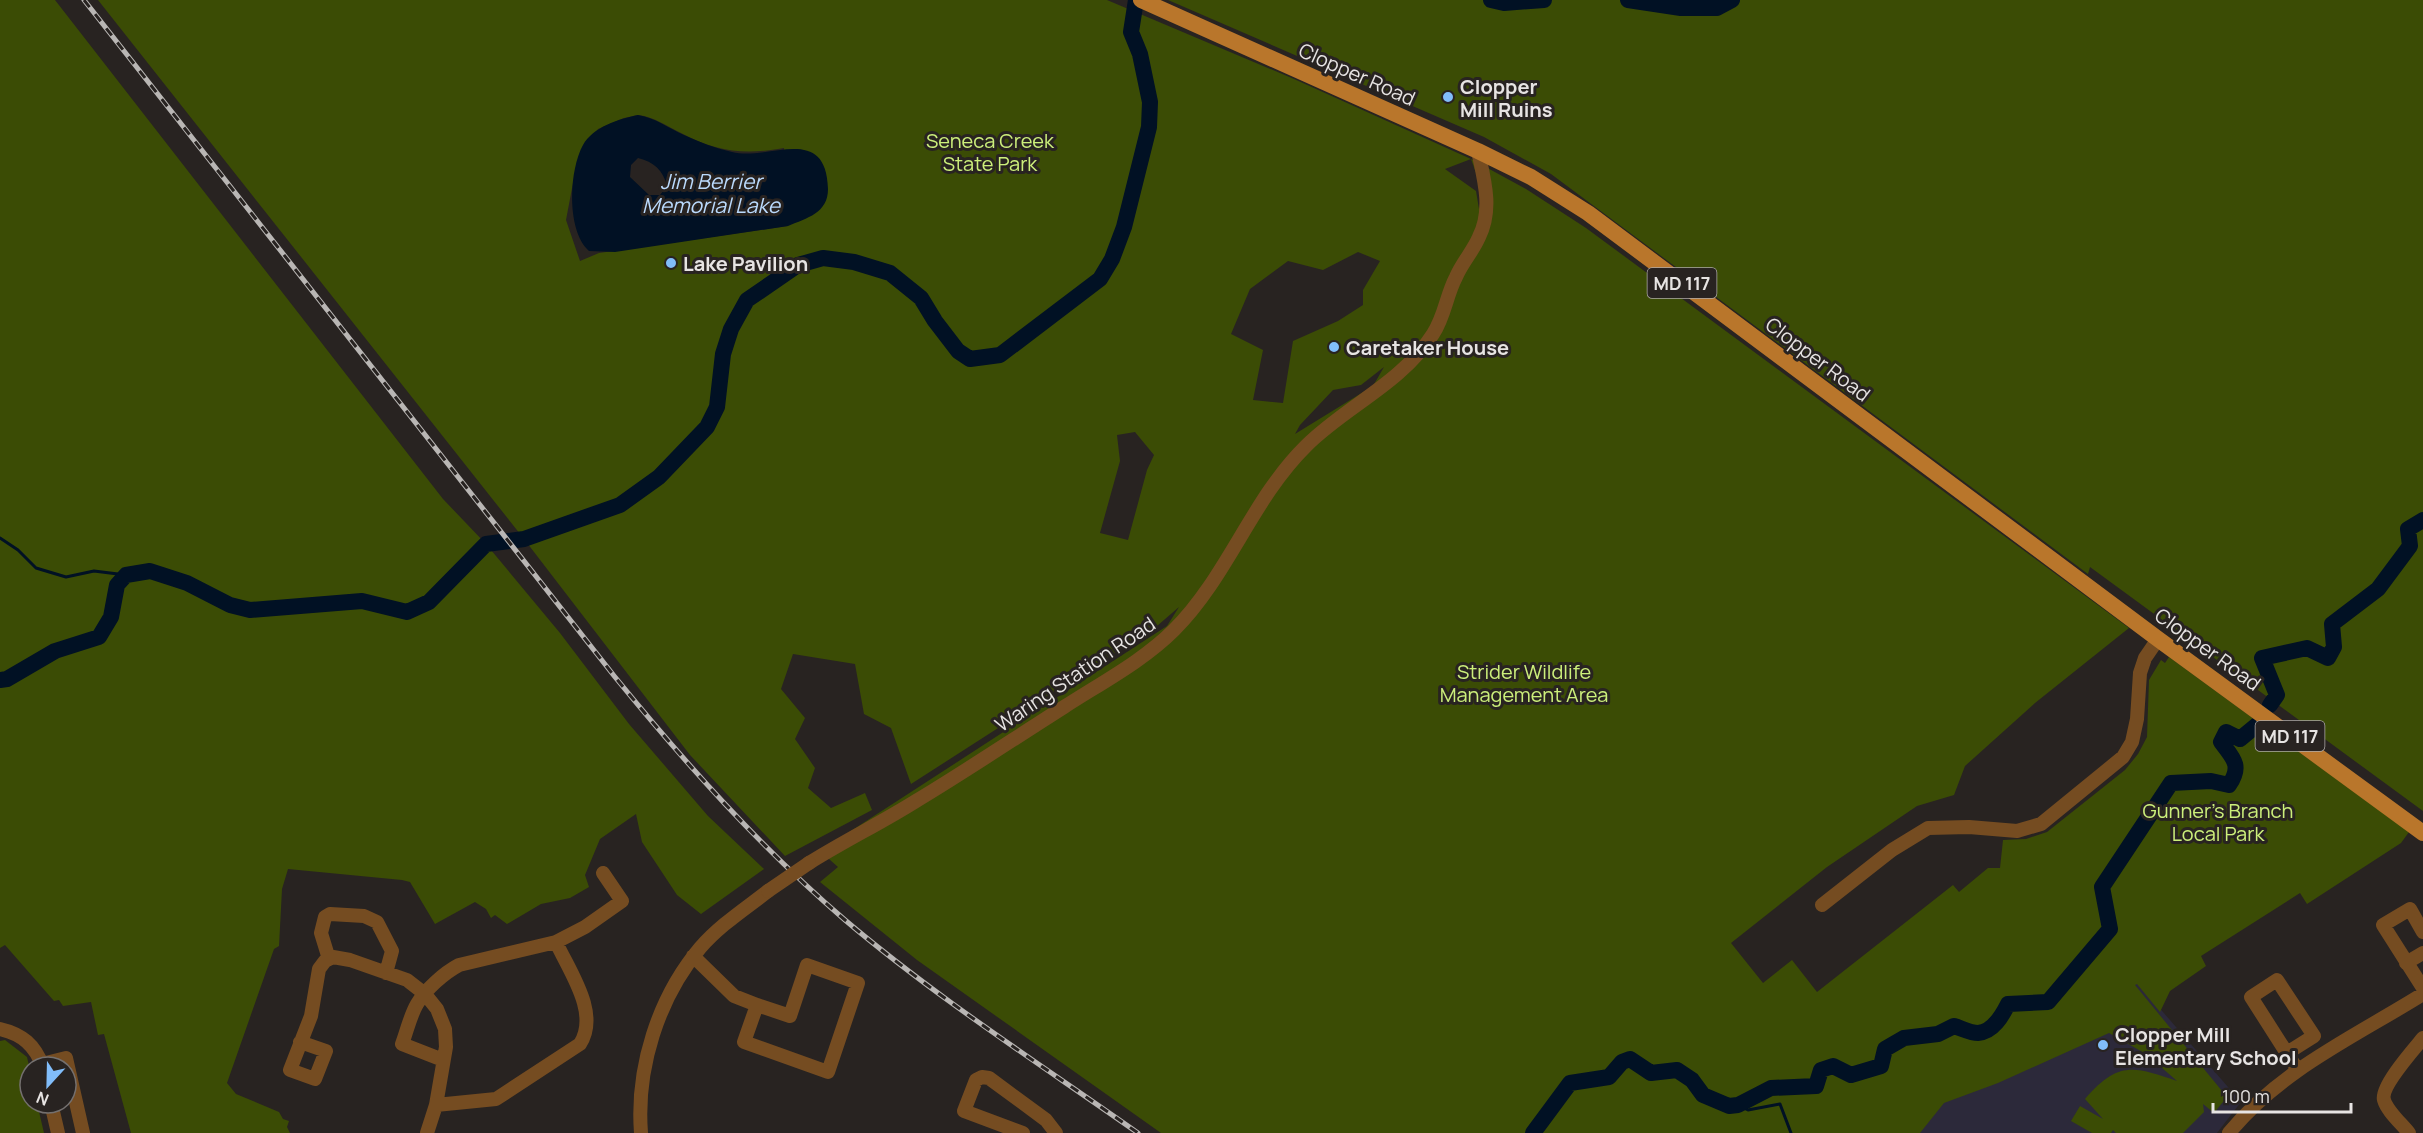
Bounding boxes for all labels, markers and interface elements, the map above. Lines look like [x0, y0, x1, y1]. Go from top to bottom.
street label: Clopper Road [1295, 36, 1419, 112]
place label: Clopper Mill Ruins [1460, 73, 1553, 123]
marker: Clopper Mill Ruins [1441, 90, 1455, 104]
park label: Seneca Creek State Park [926, 127, 1055, 177]
water label: Jim Berrier Memorial Lake [642, 167, 782, 219]
place label: Lake Pavilion [683, 250, 808, 277]
marker: Lake Pavilion [664, 256, 678, 270]
road number: MD 117 [1648, 268, 1716, 298]
street label: Clopper Road [1760, 311, 1876, 407]
place label: Caretaker House [1346, 334, 1509, 361]
marker: Caretaker House [1327, 340, 1341, 354]
street label: Clopper Road [2150, 601, 2266, 697]
street label: Waring Station Road [990, 610, 1160, 738]
park label: Strider Wildlife Management Area [1440, 658, 1608, 708]
road number: MD 117 [2256, 721, 2324, 751]
park label: Gunner's Branch Local Park [2143, 797, 2293, 847]
place label: Clopper Mill Elementary School [2115, 1021, 2297, 1071]
marker: Clopper Mill Elementary School [2096, 1038, 2110, 1052]
north arrow [18, 1055, 78, 1115]
scale bar [2213, 1076, 2351, 1114]
text: 100 m [2222, 1084, 2270, 1108]
text: N [33, 1087, 52, 1111]

